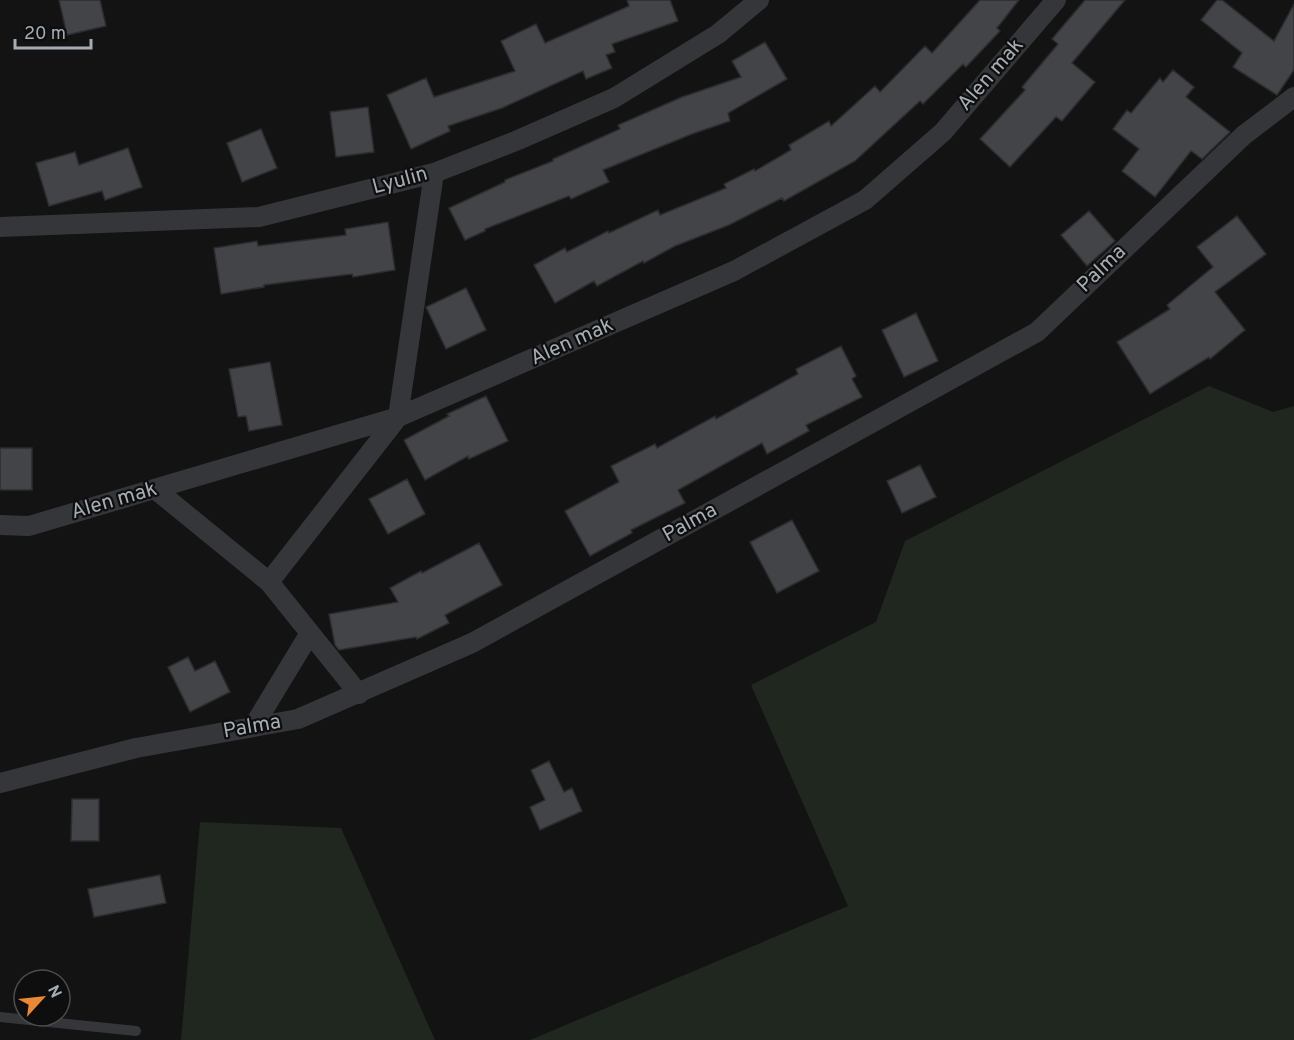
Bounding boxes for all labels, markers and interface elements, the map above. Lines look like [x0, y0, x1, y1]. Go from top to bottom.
scale bar [15, 12, 92, 50]
text: 20 m [24, 23, 66, 46]
street label: Alen mak [952, 33, 1030, 117]
street label: Lyulin [369, 161, 431, 201]
street label: Palma [1072, 239, 1132, 299]
street label: Alen mak [526, 312, 618, 372]
street label: Alen mak [68, 476, 160, 526]
street label: Palma [658, 497, 722, 549]
street label: Palma [221, 709, 283, 745]
north arrow [12, 968, 72, 1028]
text: N [42, 982, 65, 1002]

